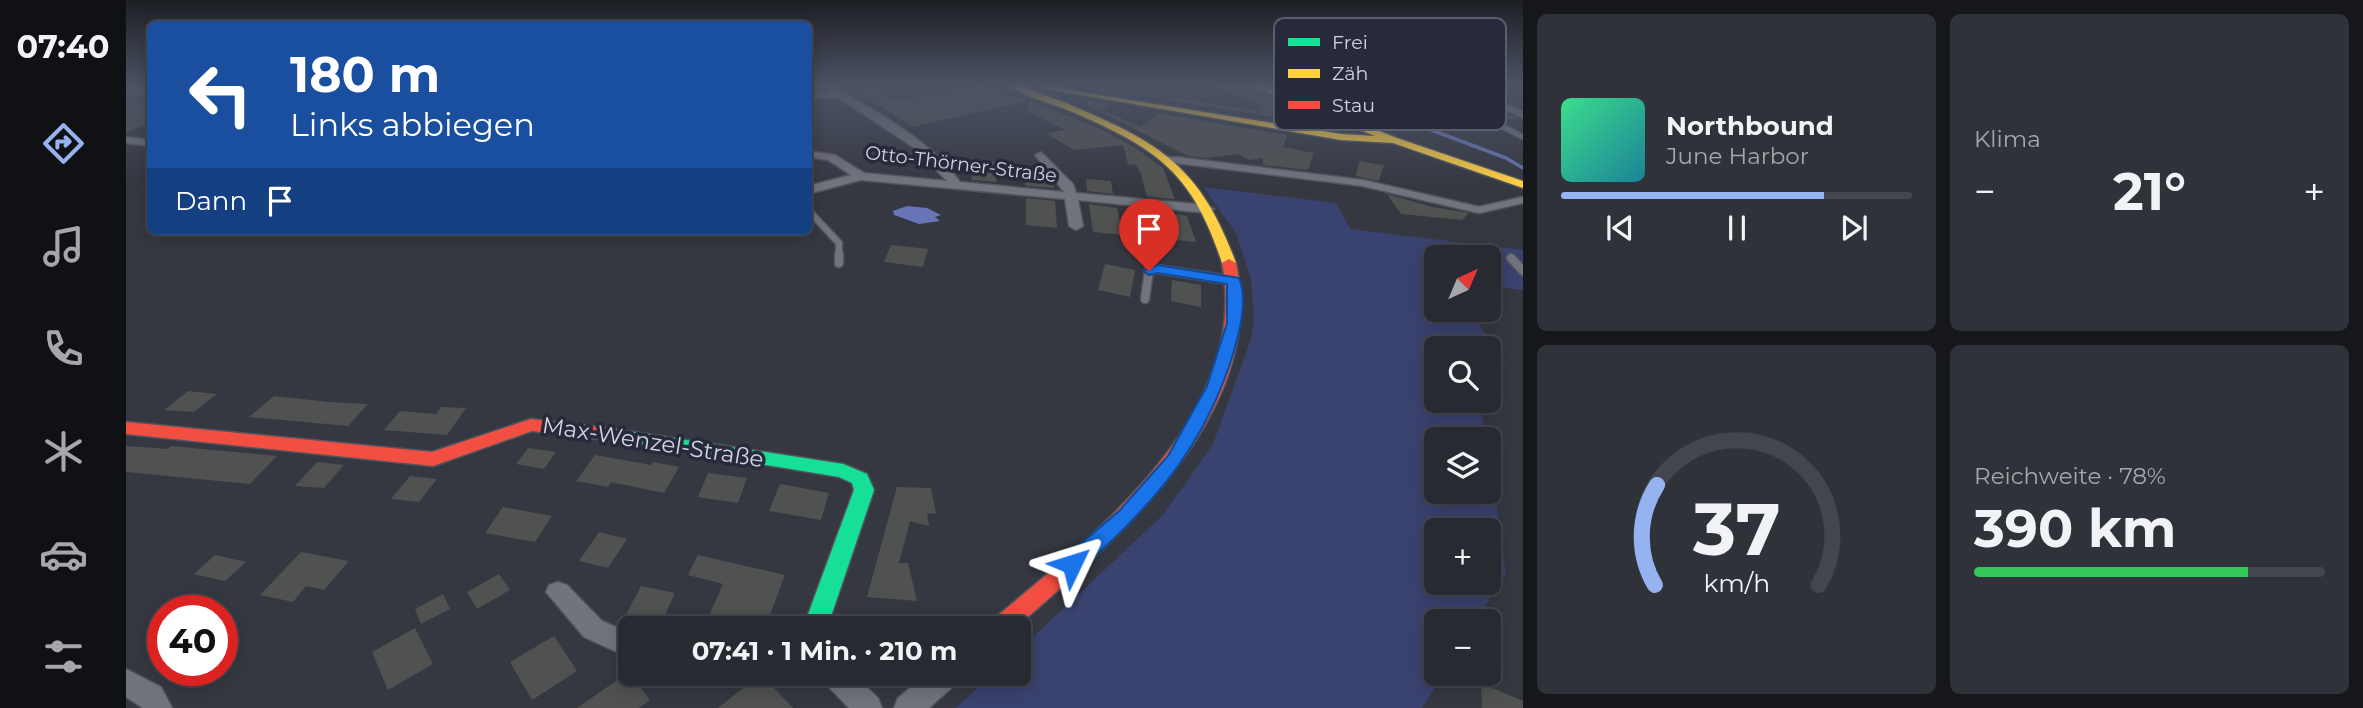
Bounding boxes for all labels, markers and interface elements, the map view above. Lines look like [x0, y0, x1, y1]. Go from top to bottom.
legend [1274, 18, 1506, 130]
text: 07:40 [17, 27, 109, 66]
text: Frei [1332, 31, 1368, 54]
text: 180 m [290, 45, 440, 104]
icon: left [175, 49, 266, 140]
text: Zäh [1332, 62, 1368, 85]
text: Stau [1332, 94, 1375, 117]
text: Links abbiegen [290, 105, 535, 144]
text: Northbound [1666, 110, 1834, 142]
icon: directions [39, 119, 88, 168]
text: Klima [1974, 125, 2041, 153]
street label: Otto-Thörner-Straße [864, 141, 1058, 187]
text: June Harbor [1666, 142, 1809, 170]
text: 21° [2113, 160, 2186, 223]
text: − [1974, 168, 1996, 215]
text: + [2303, 168, 2325, 215]
icon: arrive [261, 182, 299, 220]
text: Dann [175, 185, 247, 217]
pin [1119, 199, 1179, 271]
icon: previous [1601, 209, 1639, 247]
icon: pause [1718, 209, 1756, 247]
icon: next [1835, 209, 1873, 247]
icon: arrive [1130, 210, 1168, 248]
icon: music [39, 222, 88, 271]
north arrow [1424, 245, 1502, 322]
map controls [1424, 245, 1501, 686]
icon: phone [39, 324, 88, 373]
button: search [1424, 336, 1501, 413]
street label: Max-Wenzel-Straße [540, 411, 766, 473]
icon: climate [39, 427, 88, 476]
button: layers [1424, 427, 1501, 504]
text: Reichweite · 78% [1974, 462, 2166, 490]
text: 37 [1692, 486, 1780, 574]
text: 390 km [1974, 497, 2176, 560]
button: + [1424, 518, 1501, 595]
position arrow [1035, 527, 1109, 601]
icon: car [39, 530, 88, 579]
text: km/h [1703, 568, 1770, 598]
speed limit sign: 40 [147, 595, 238, 686]
button: − [1424, 609, 1501, 686]
icon: filters [39, 632, 88, 681]
text: 07:41 · 1 Min. · 210 m [692, 635, 957, 667]

